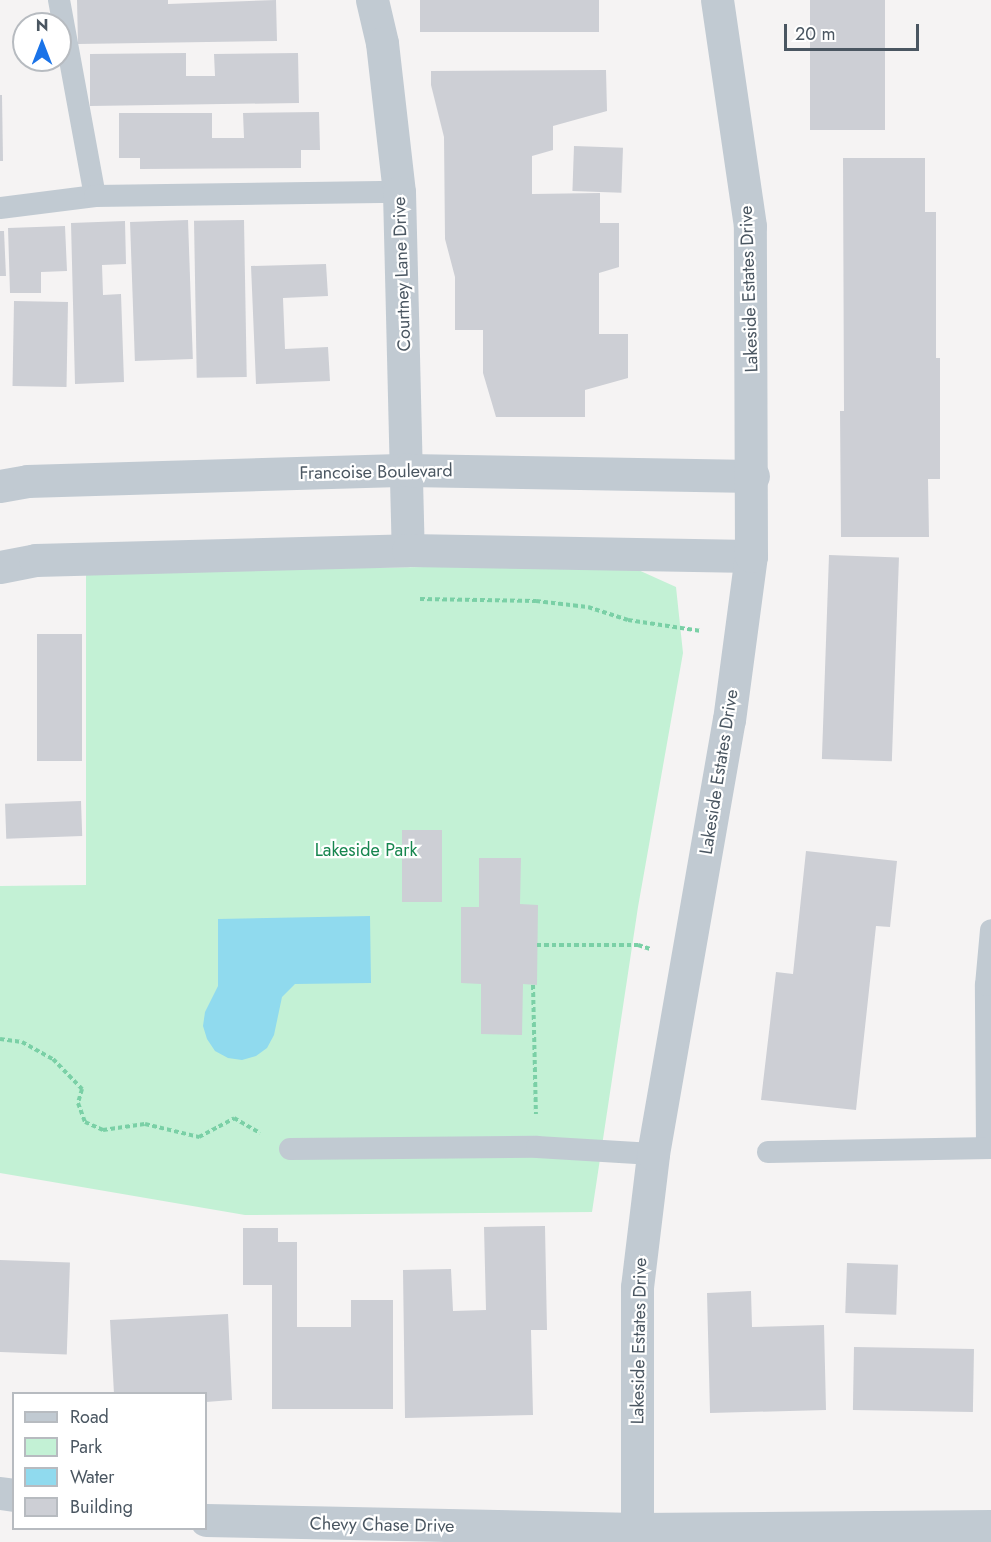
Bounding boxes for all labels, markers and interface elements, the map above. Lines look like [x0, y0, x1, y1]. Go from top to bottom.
north arrow [12, 12, 72, 72]
scale bar [787, 12, 922, 50]
text: N [36, 14, 48, 37]
text: 20 m [795, 21, 835, 47]
street label: Courtney Lane Drive [389, 196, 415, 352]
street label: Lakeside Estates Drive [735, 205, 763, 373]
street label: Francoise Boulevard [299, 460, 453, 484]
street label: Lakeside Estates Drive [695, 688, 743, 856]
park label: Lakeside Park [315, 839, 417, 861]
street label: Lakeside Estates Drive [627, 1257, 651, 1425]
legend [12, 1392, 207, 1530]
text: Road [70, 1404, 109, 1430]
text: Park [70, 1434, 102, 1460]
text: Water [70, 1464, 114, 1490]
text: Building [70, 1494, 133, 1520]
street label: Chevy Chase Drive [309, 1513, 455, 1537]

